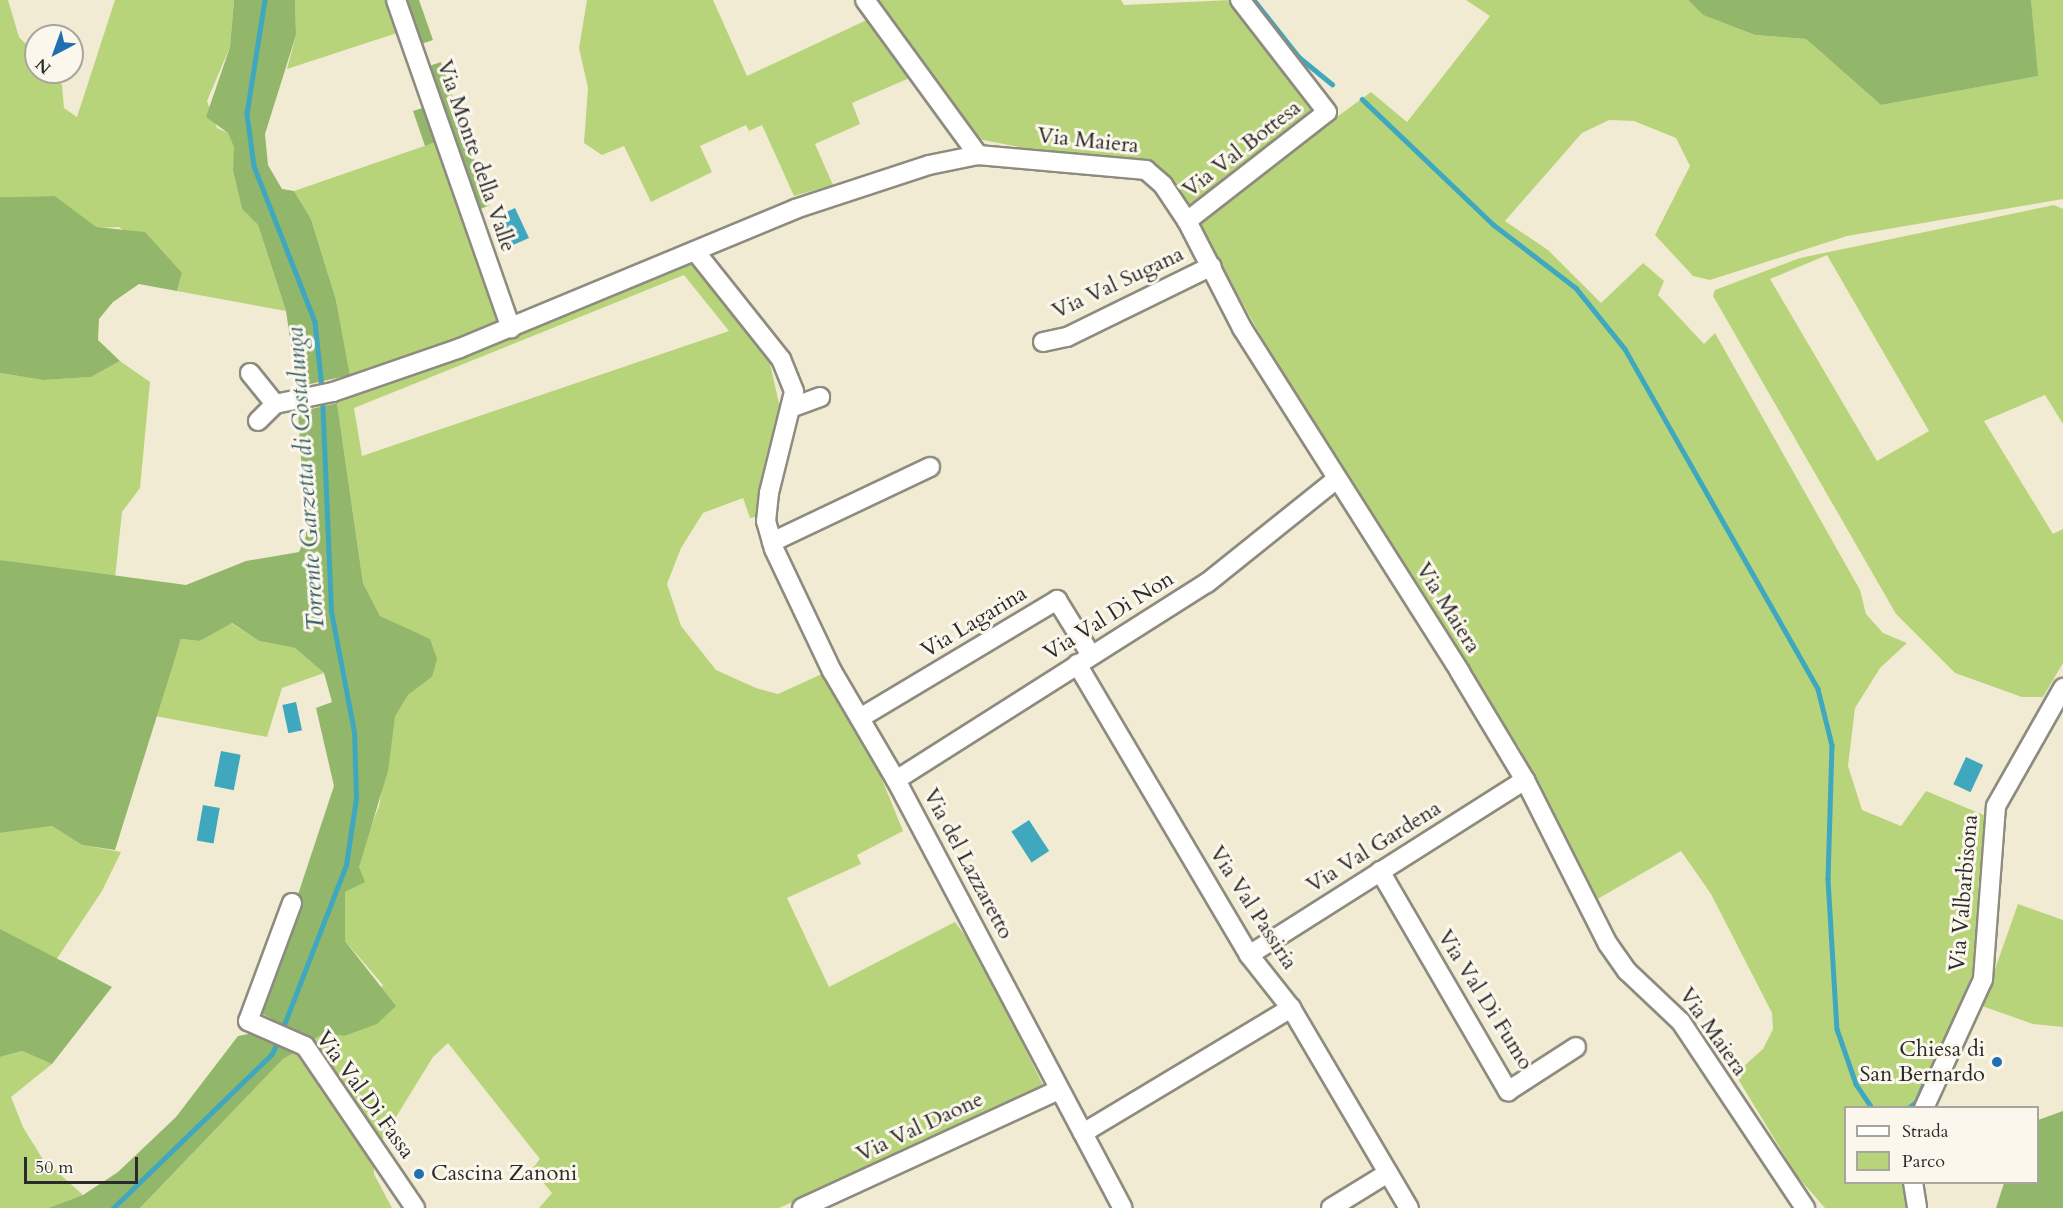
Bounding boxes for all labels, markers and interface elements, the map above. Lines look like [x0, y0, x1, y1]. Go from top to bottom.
north arrow [24, 24, 84, 84]
text: N [31, 53, 56, 79]
street label: Via Monte della Valle [431, 57, 521, 255]
street label: Via Val Bottesa [1178, 95, 1306, 203]
street label: Via Maiera [1036, 123, 1140, 159]
street label: Via Val Sugana [1048, 241, 1188, 325]
water label: Torrente Garzetta di Costalunga [281, 326, 331, 632]
street label: Via Maiera [1410, 558, 1486, 658]
street label: Via Val Di Non [1039, 566, 1179, 666]
street label: Via Lagarina [916, 580, 1032, 664]
street label: Via del Lazzaretto [917, 784, 1019, 944]
street label: Via Val Gardena [1302, 795, 1446, 899]
street label: Via Valbarbisona [1944, 813, 1984, 973]
street label: Via Val Passiria [1203, 841, 1303, 975]
street label: Via Val Di Fumo [1431, 925, 1539, 1075]
street label: Via Maiera [1673, 983, 1753, 1081]
street label: Via Val Di Fassa [310, 1026, 420, 1164]
place label: Chiesa di San Bernardo [1859, 1036, 1985, 1088]
marker: Chiesa di San Bernardo [1990, 1055, 2004, 1069]
street label: Via Val Daone [852, 1086, 988, 1168]
legend [1844, 1106, 2039, 1184]
text: Strada [1902, 1119, 1948, 1144]
scale bar [27, 1145, 141, 1183]
text: Parco [1902, 1149, 1945, 1174]
text: 50 m [35, 1155, 74, 1180]
place label: Cascina Zanoni [431, 1161, 577, 1187]
marker: Cascina Zanoni [412, 1167, 426, 1181]

